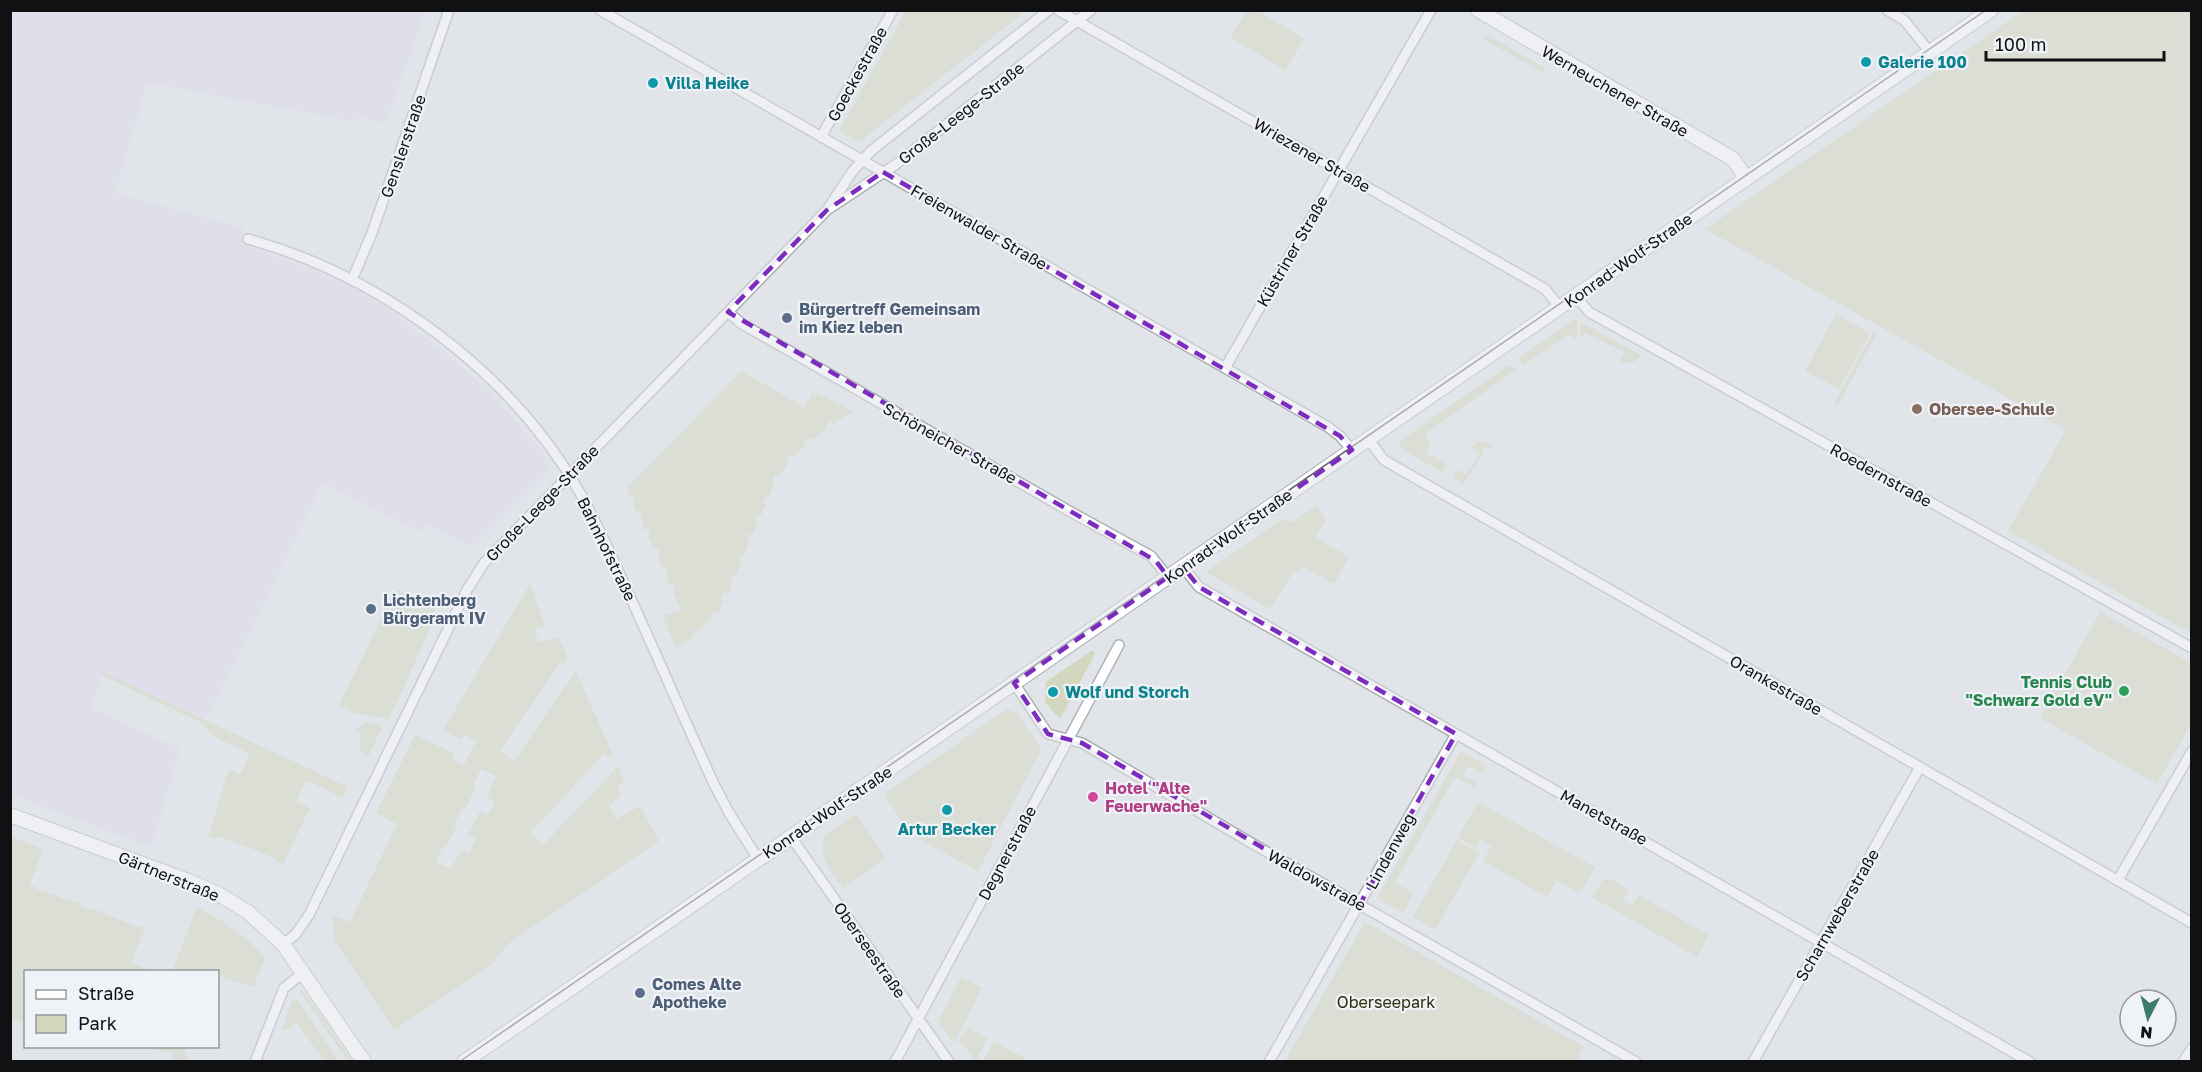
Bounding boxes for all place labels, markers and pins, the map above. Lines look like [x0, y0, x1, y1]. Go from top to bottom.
place label: Galerie 100 [1878, 52, 1967, 72]
marker: Galerie 100 [1859, 55, 1873, 69]
place label: Villa Heike [665, 73, 749, 93]
marker: Villa Heike [646, 76, 660, 90]
place label: Bürgertreff Gemeinsam im Kiez leben [799, 299, 980, 337]
marker: Bürgertreff Gemeinsam im Kiez leben [780, 311, 794, 325]
place label: Obersee-Schule [1929, 399, 2055, 419]
marker: Obersee-Schule [1910, 402, 1924, 416]
place label: Lichtenberg Bürgeramt IV [383, 590, 486, 628]
marker: Lichtenberg Bürgeramt IV [364, 602, 378, 616]
place label: Tennis Club "Schwarz Gold eV" [1965, 672, 2112, 710]
place label: Wolf und Storch [1065, 682, 1189, 702]
marker: Tennis Club "Schwarz Gold eV" [2117, 684, 2131, 698]
marker: Wolf und Storch [1046, 685, 1060, 699]
place label: Hotel "Alte Feuerwache" [1105, 778, 1207, 816]
marker: Hotel "Alte Feuerwache" [1086, 790, 1100, 804]
marker: Artur Becker [940, 803, 954, 817]
place label: Artur Becker [898, 819, 996, 839]
place label: Comes Alte Apotheke [652, 974, 741, 1012]
marker: Comes Alte Apotheke [633, 986, 647, 1000]

